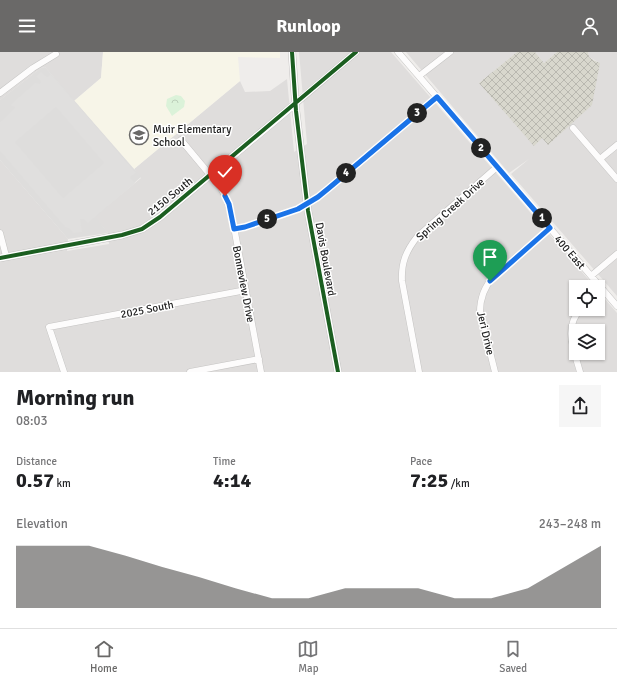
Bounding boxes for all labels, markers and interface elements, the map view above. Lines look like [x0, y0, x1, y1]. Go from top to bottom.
icon: menu [16, 15, 38, 37]
text: Runloop [276, 15, 341, 37]
icon: person [579, 15, 601, 37]
pin: 3 [407, 103, 427, 123]
text: 3 [414, 106, 420, 119]
place label: Muir Elementary School [153, 123, 232, 149]
school or university icon: Muir Elementary School [128, 124, 150, 146]
pin: 2 [471, 138, 491, 158]
text: 2 [478, 141, 484, 154]
pin [208, 155, 242, 196]
icon: check [214, 161, 236, 183]
pin: 4 [336, 163, 356, 183]
text: 4 [343, 166, 349, 179]
street label: 2150 South [145, 174, 195, 218]
street label: Spring Creek Drive [413, 175, 487, 243]
pin: 1 [532, 208, 552, 228]
pin: 5 [257, 209, 277, 229]
text: 1 [539, 211, 545, 224]
text: 5 [264, 212, 270, 225]
street label: Davis Boulevard [313, 221, 338, 297]
street label: 400 East [551, 233, 588, 272]
pin [473, 240, 507, 281]
street label: Bonneview Drive [230, 245, 257, 324]
icon: arrive [479, 246, 501, 268]
map controls [569, 280, 605, 360]
button: locate [569, 280, 605, 316]
street label: 2025 South [119, 298, 175, 321]
street label: Jeri Drive [474, 310, 497, 356]
button: layers [569, 324, 605, 360]
text: Morning run [16, 384, 135, 411]
button: share [559, 385, 601, 427]
text: 08:03 [16, 413, 48, 429]
text: Distance [16, 455, 57, 468]
text: Time [213, 455, 236, 468]
text: Pace [410, 455, 432, 468]
text: 0.57 [16, 468, 54, 493]
text: 4:14 [213, 468, 251, 493]
text: 7:25 [410, 468, 448, 493]
text: km [54, 477, 71, 490]
text: /km [448, 477, 470, 490]
text: Elevation [16, 516, 68, 532]
text: 243–248 m [539, 516, 601, 532]
tab: Home [90, 638, 117, 675]
tab: Map [297, 638, 319, 675]
tab: Saved [499, 638, 527, 675]

